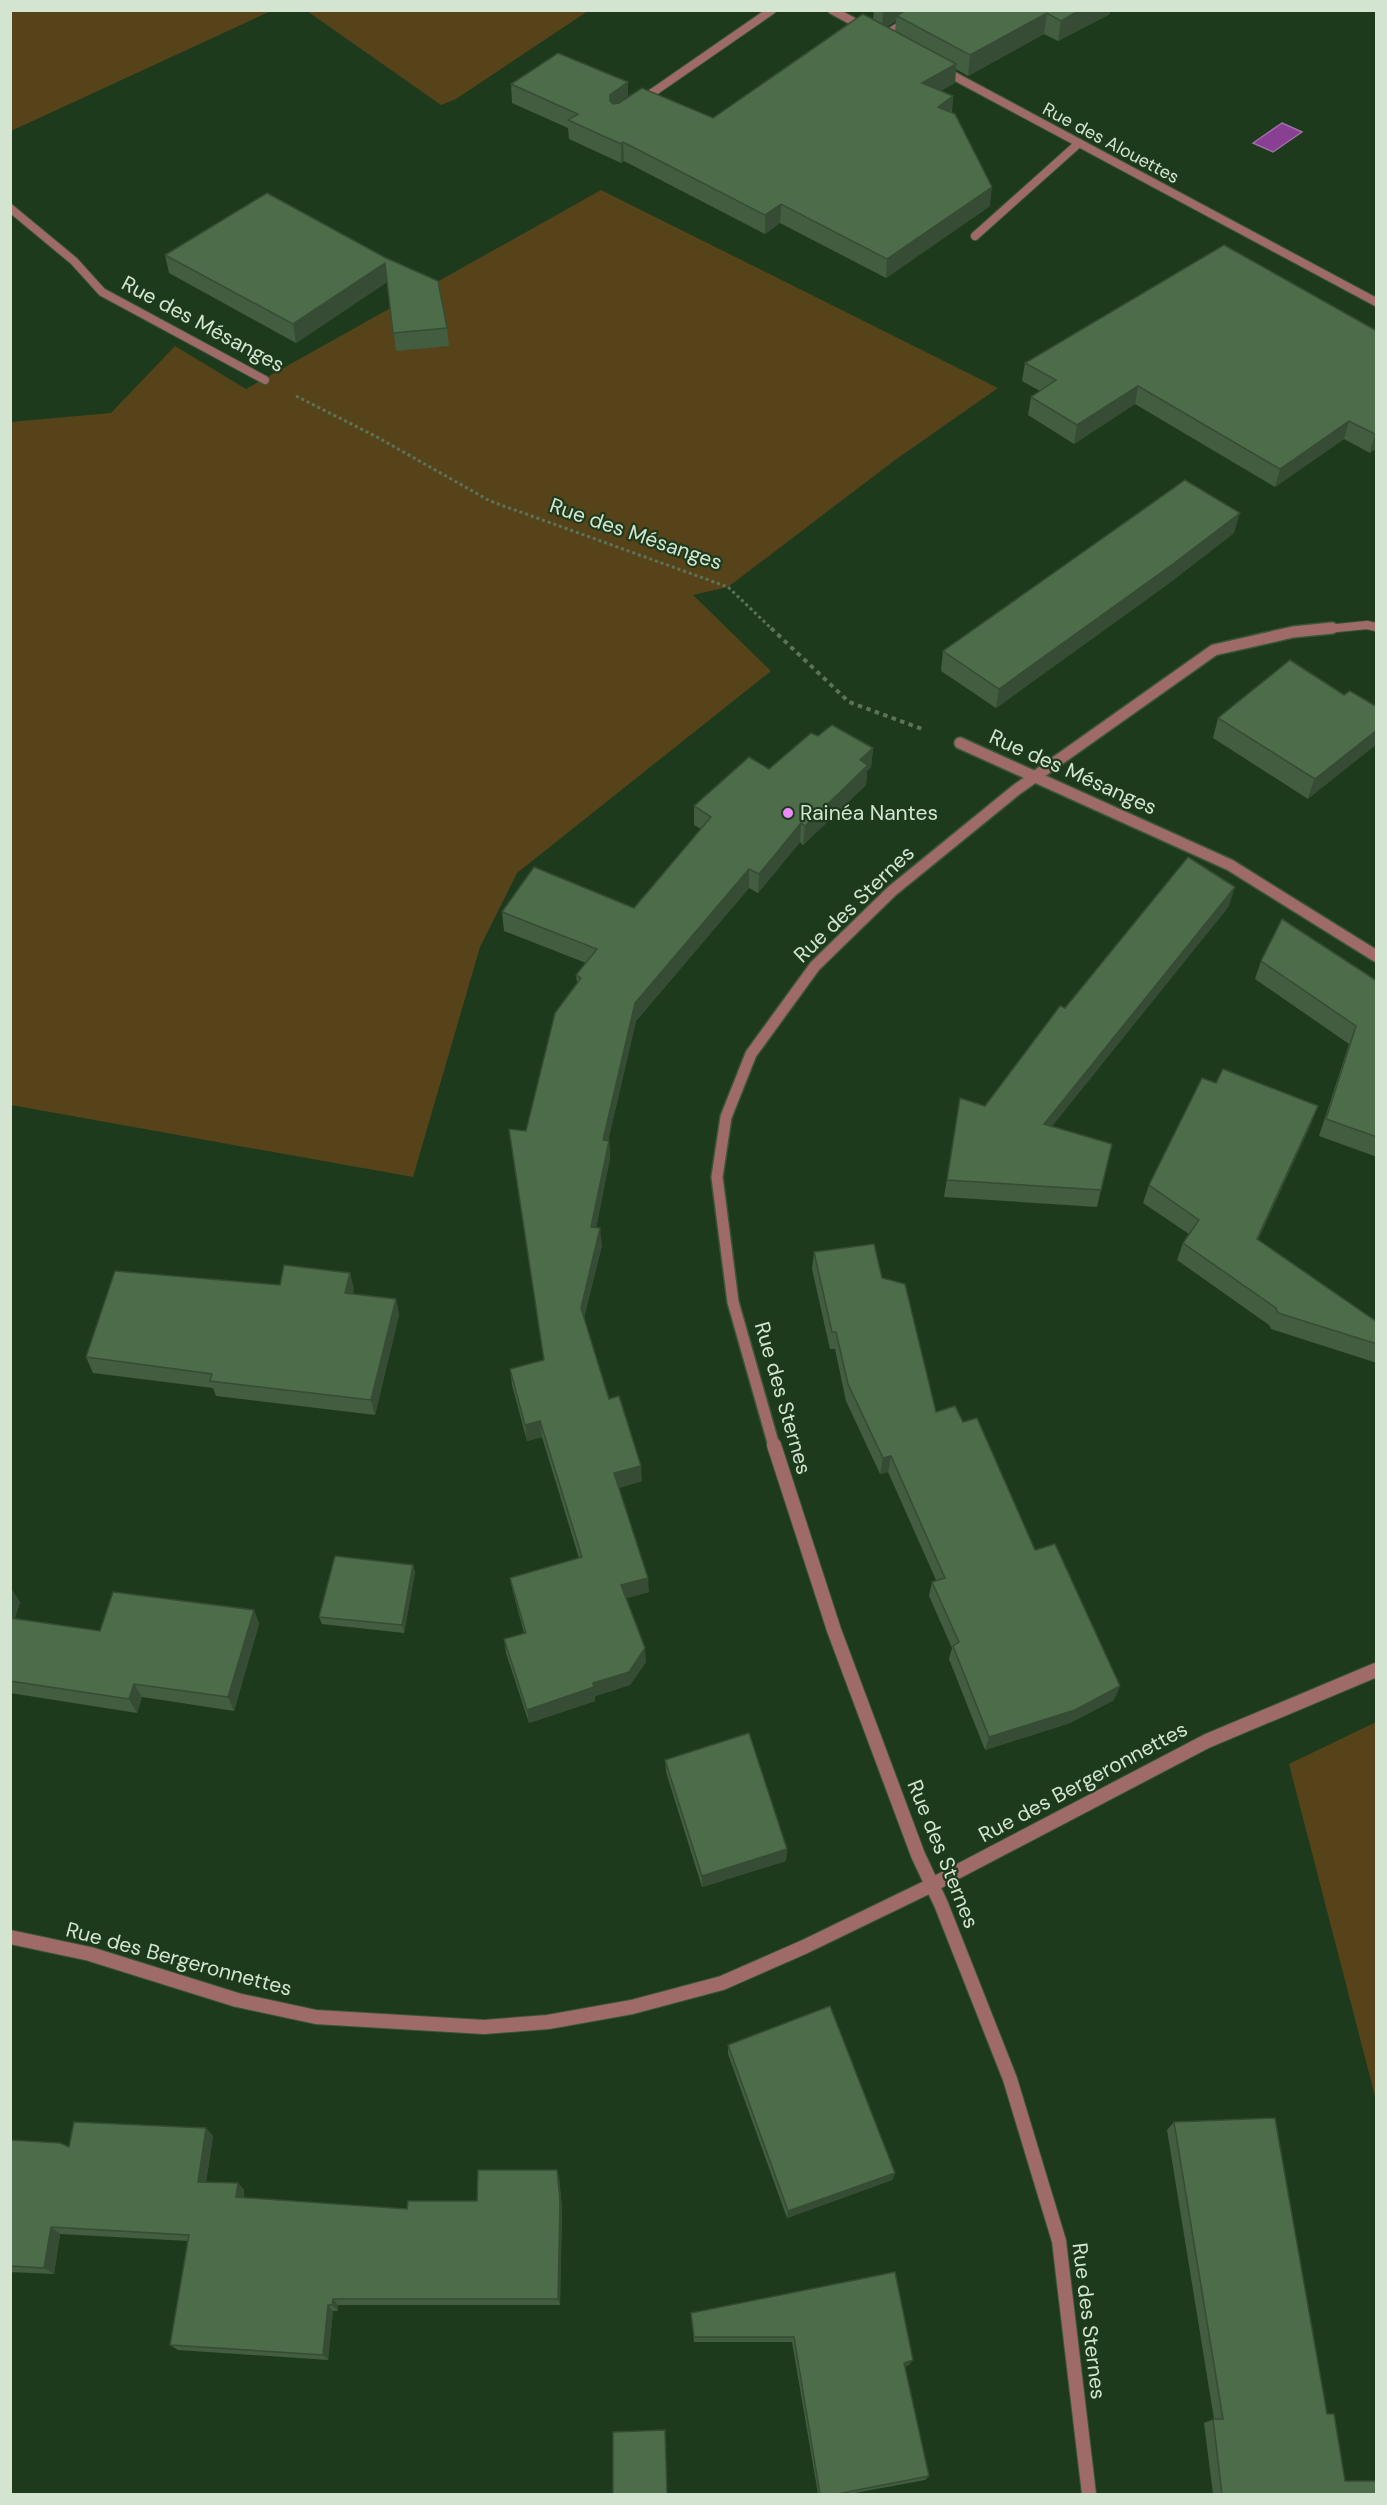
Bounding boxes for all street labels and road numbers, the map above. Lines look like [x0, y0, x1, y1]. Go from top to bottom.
street label: Rue des Alouettes [1039, 97, 1183, 189]
street label: Rue des Mésanges [117, 269, 289, 379]
street label: Rue des Mésanges [546, 491, 726, 577]
street label: Rue des Mésanges [985, 722, 1161, 822]
street label: Rue des Sternes [788, 839, 920, 969]
street label: Rue des Sternes [748, 1318, 818, 1478]
street label: Rue des Bergeronnettes [974, 1715, 1192, 1849]
street label: Rue des Sternes [901, 1776, 985, 1932]
street label: Rue des Bergeronnettes [63, 1915, 295, 2003]
street label: Rue des Sternes [1066, 2241, 1112, 2401]

